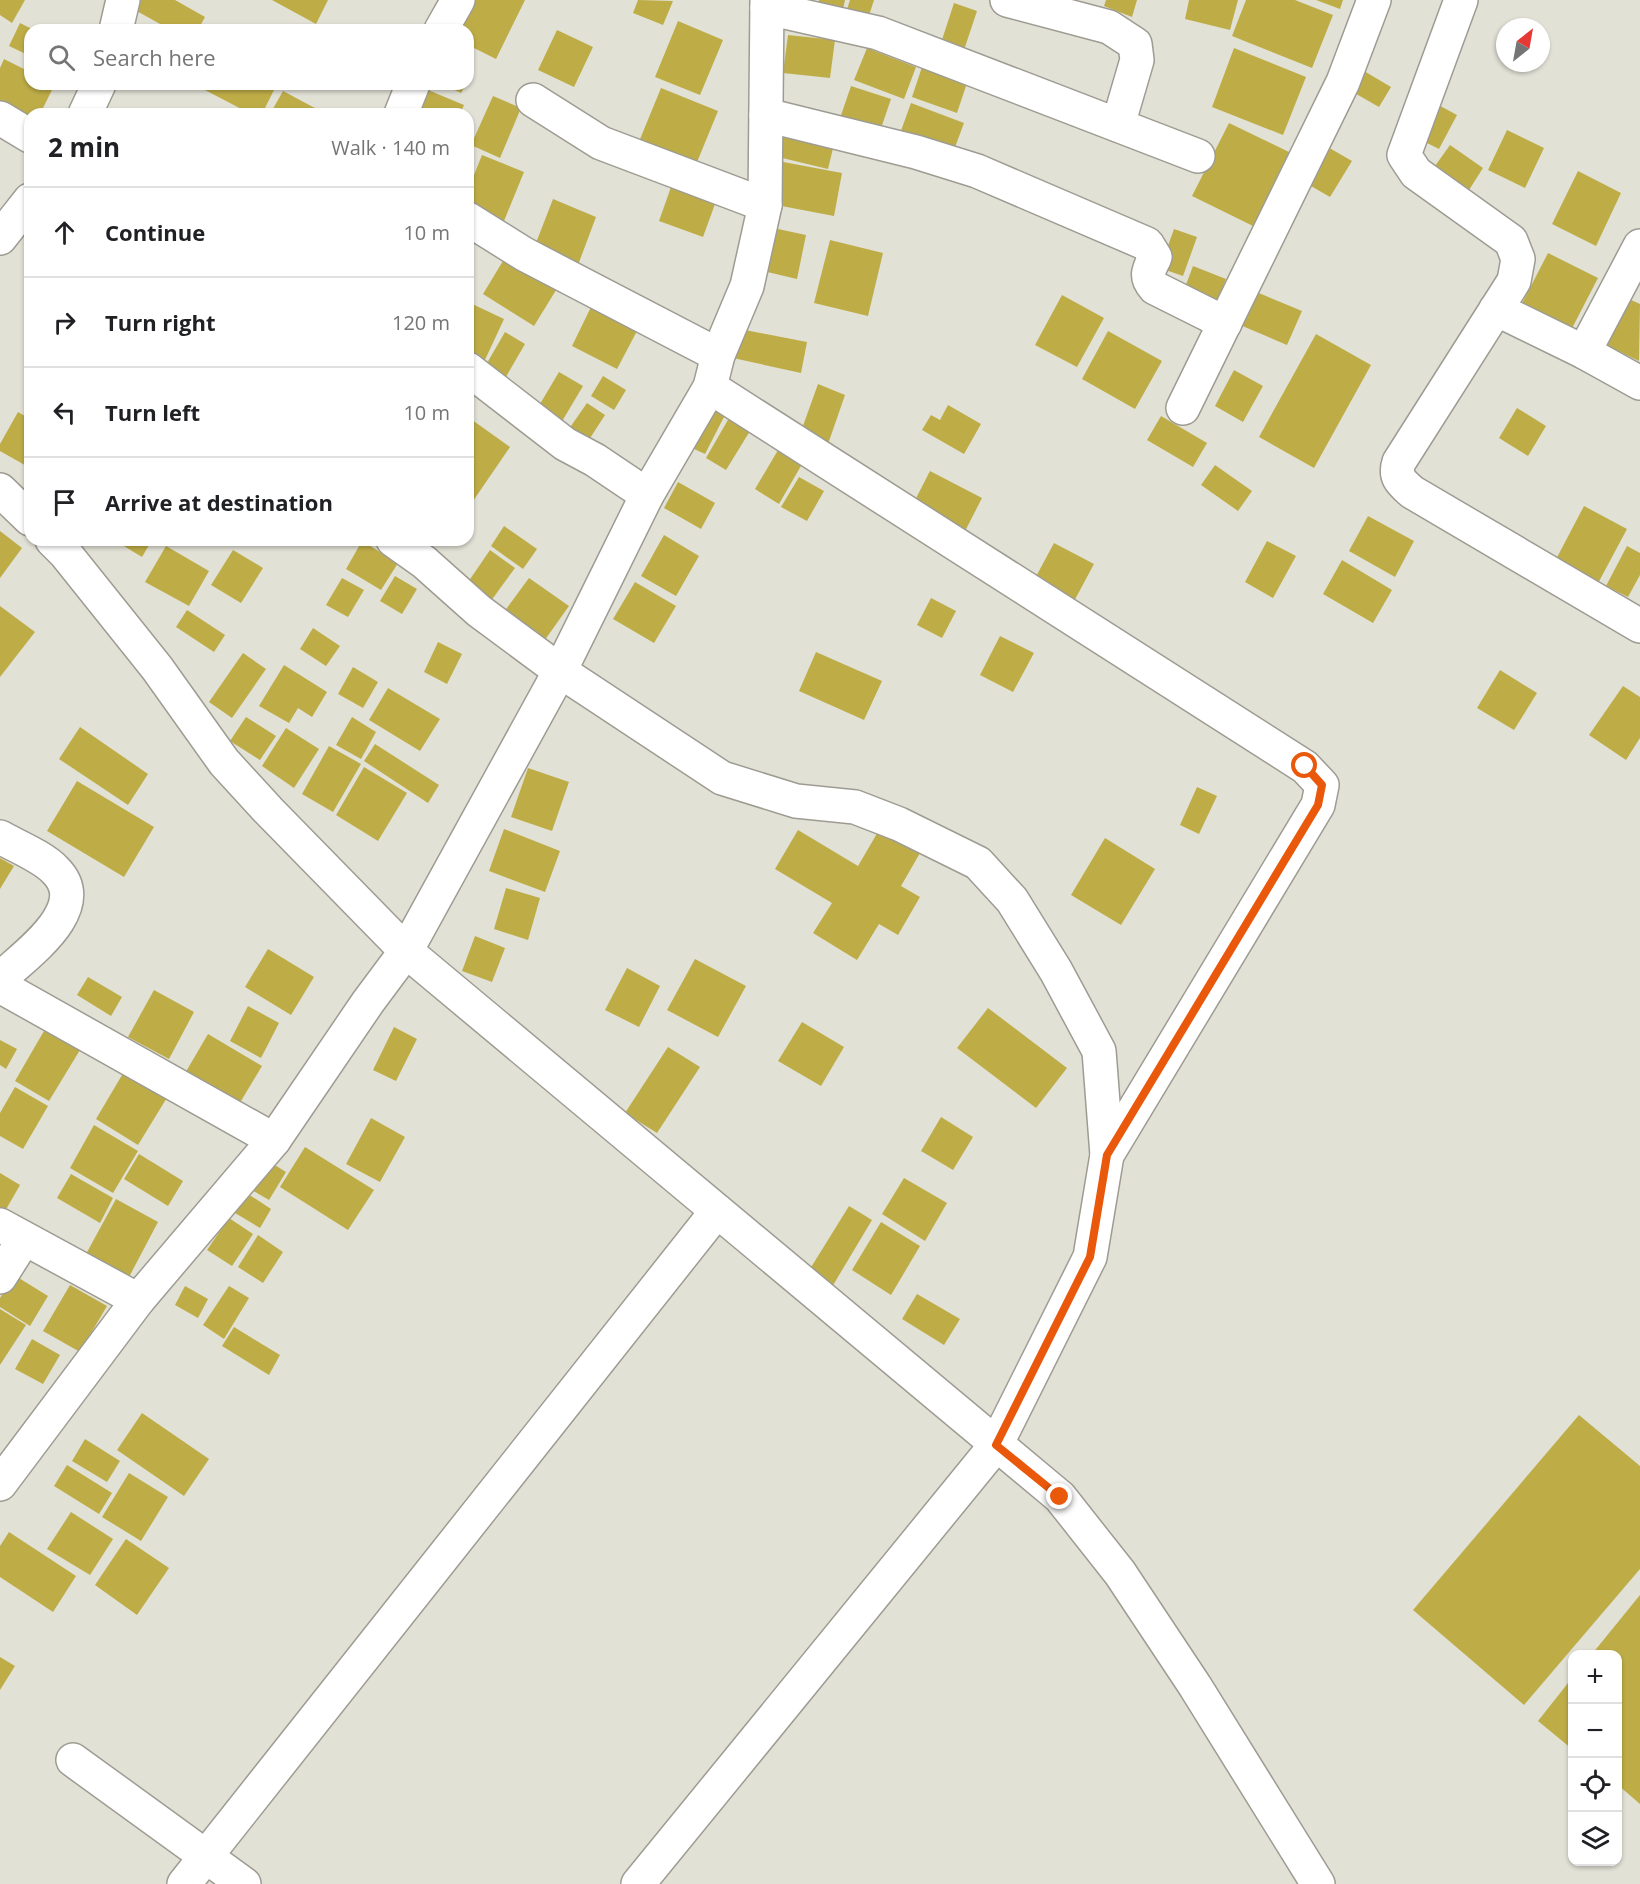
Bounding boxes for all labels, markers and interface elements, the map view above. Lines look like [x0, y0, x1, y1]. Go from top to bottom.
north arrow [1496, 18, 1550, 72]
search box [24, 24, 474, 90]
icon: search [45, 41, 78, 74]
text: Search here [93, 42, 216, 72]
text: 2 min [48, 129, 120, 165]
text: Walk · 140 m [331, 134, 450, 161]
icon: ahead [48, 216, 81, 249]
text: Continue [105, 217, 205, 247]
text: 10 m [403, 219, 450, 246]
icon: right [48, 306, 81, 339]
text: Turn right [105, 307, 216, 337]
text: 120 m [392, 309, 450, 336]
icon: left [48, 396, 81, 429]
text: Turn left [105, 397, 200, 427]
text: 10 m [403, 399, 450, 426]
icon: arrive [48, 486, 81, 519]
text: Arrive at destination [105, 487, 333, 517]
route start [1291, 752, 1317, 778]
route end [1046, 1483, 1072, 1509]
map controls [1568, 1650, 1622, 1866]
button: + [1568, 1650, 1622, 1704]
button: − [1568, 1704, 1622, 1758]
button: locate [1568, 1758, 1622, 1812]
button: layers [1568, 1812, 1622, 1866]

